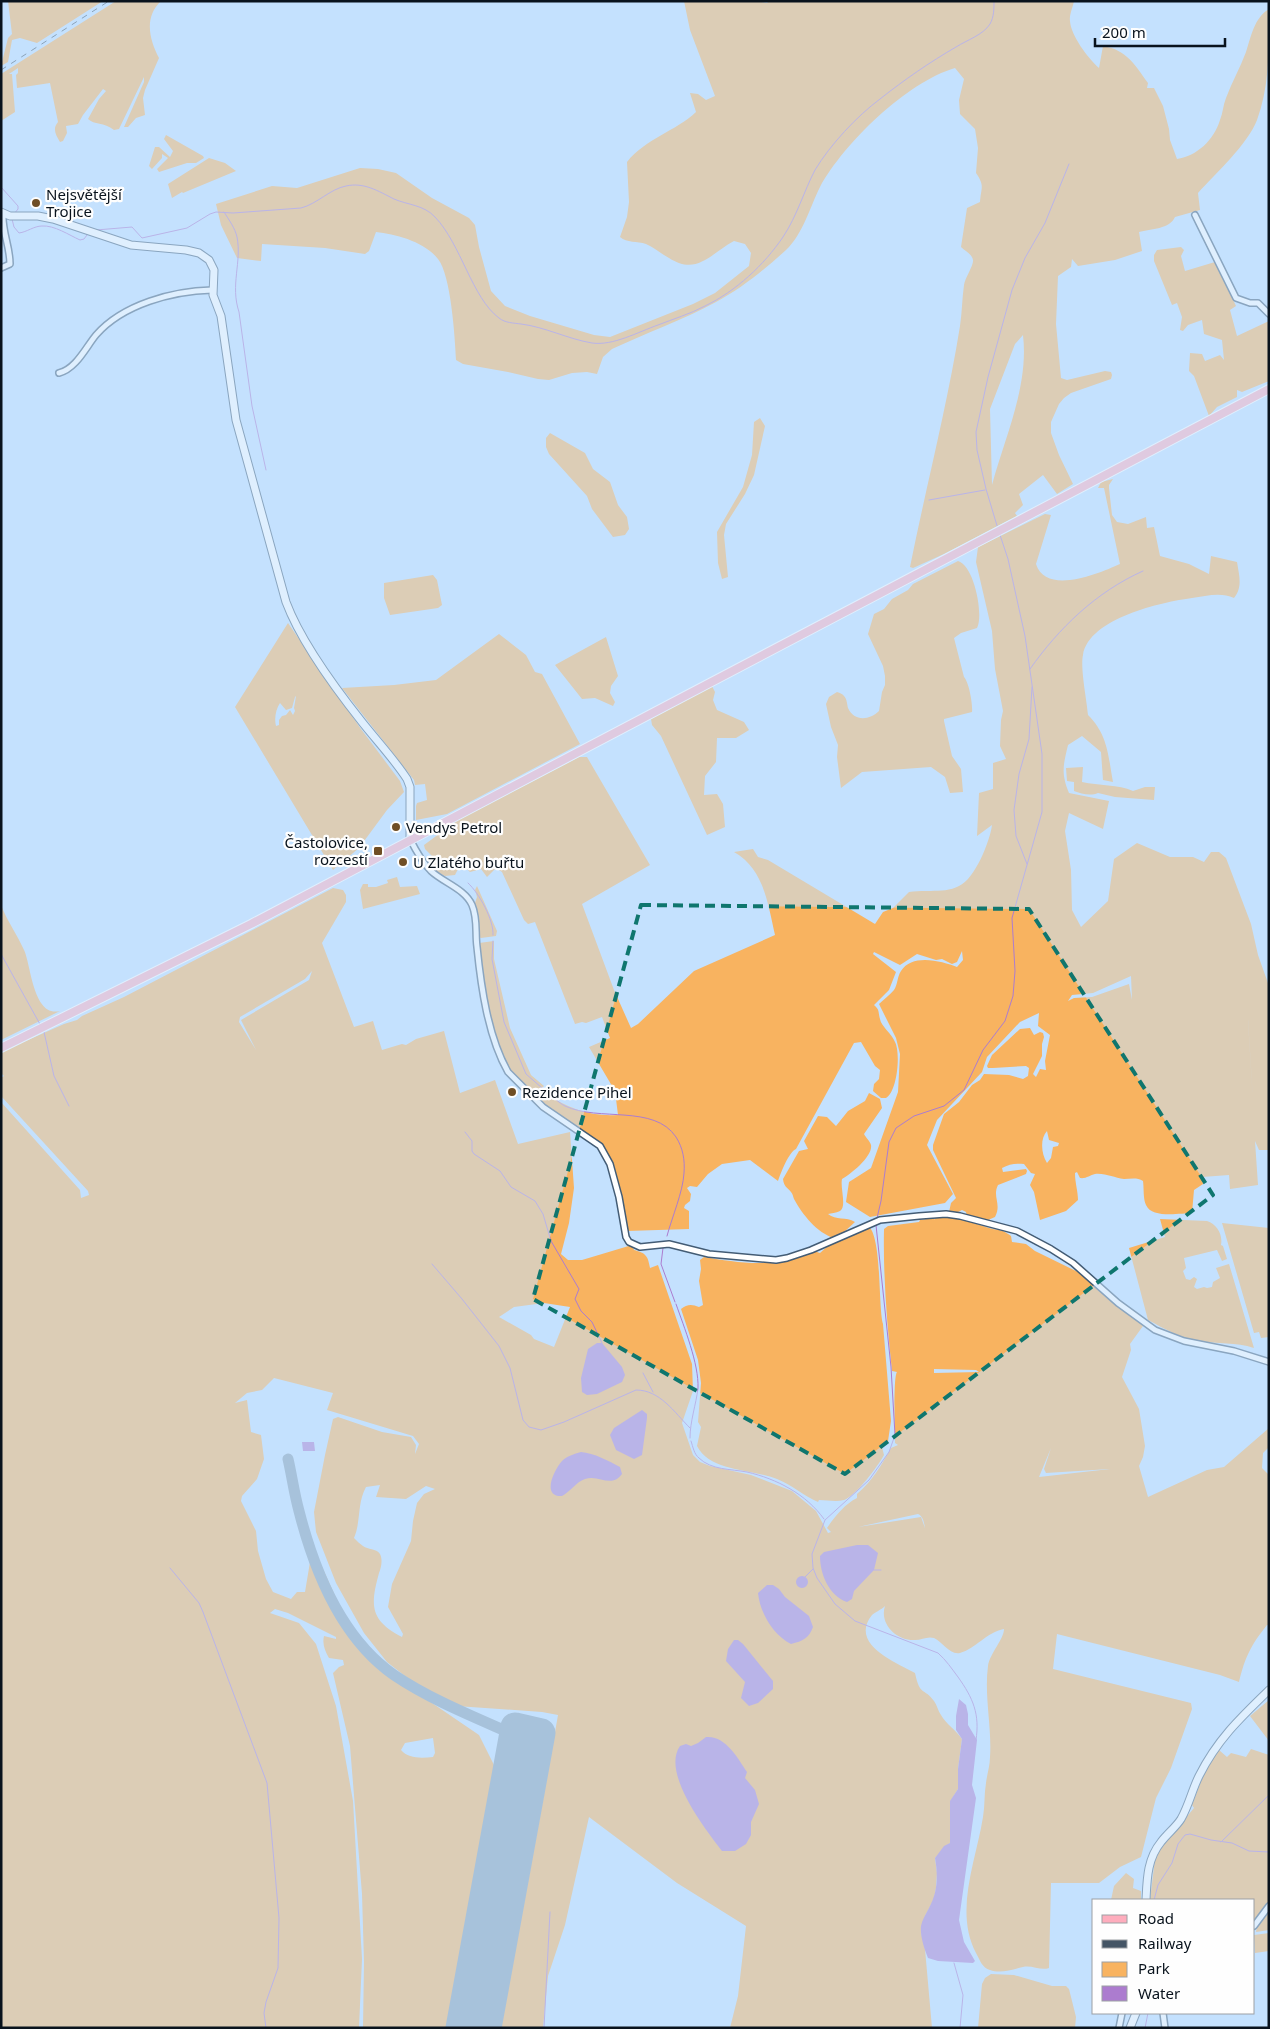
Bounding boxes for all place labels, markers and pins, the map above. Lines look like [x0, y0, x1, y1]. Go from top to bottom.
place label: Nejsvětější Trojice [46, 184, 123, 221]
marker: Nejsvětější Trojice [30, 197, 42, 209]
place label: Vendys Petrol [406, 817, 502, 837]
marker: Vendys Petrol [390, 821, 402, 833]
place label: Častolovice, rozcestí [285, 832, 369, 869]
marker: Častolovice, rozcestí [372, 845, 384, 857]
place label: U Zlatého buřtu [413, 852, 524, 872]
marker: U Zlatého buřtu [397, 856, 409, 868]
place label: Rezidence Pihel [522, 1082, 632, 1102]
marker: Rezidence Pihel [506, 1086, 518, 1098]

